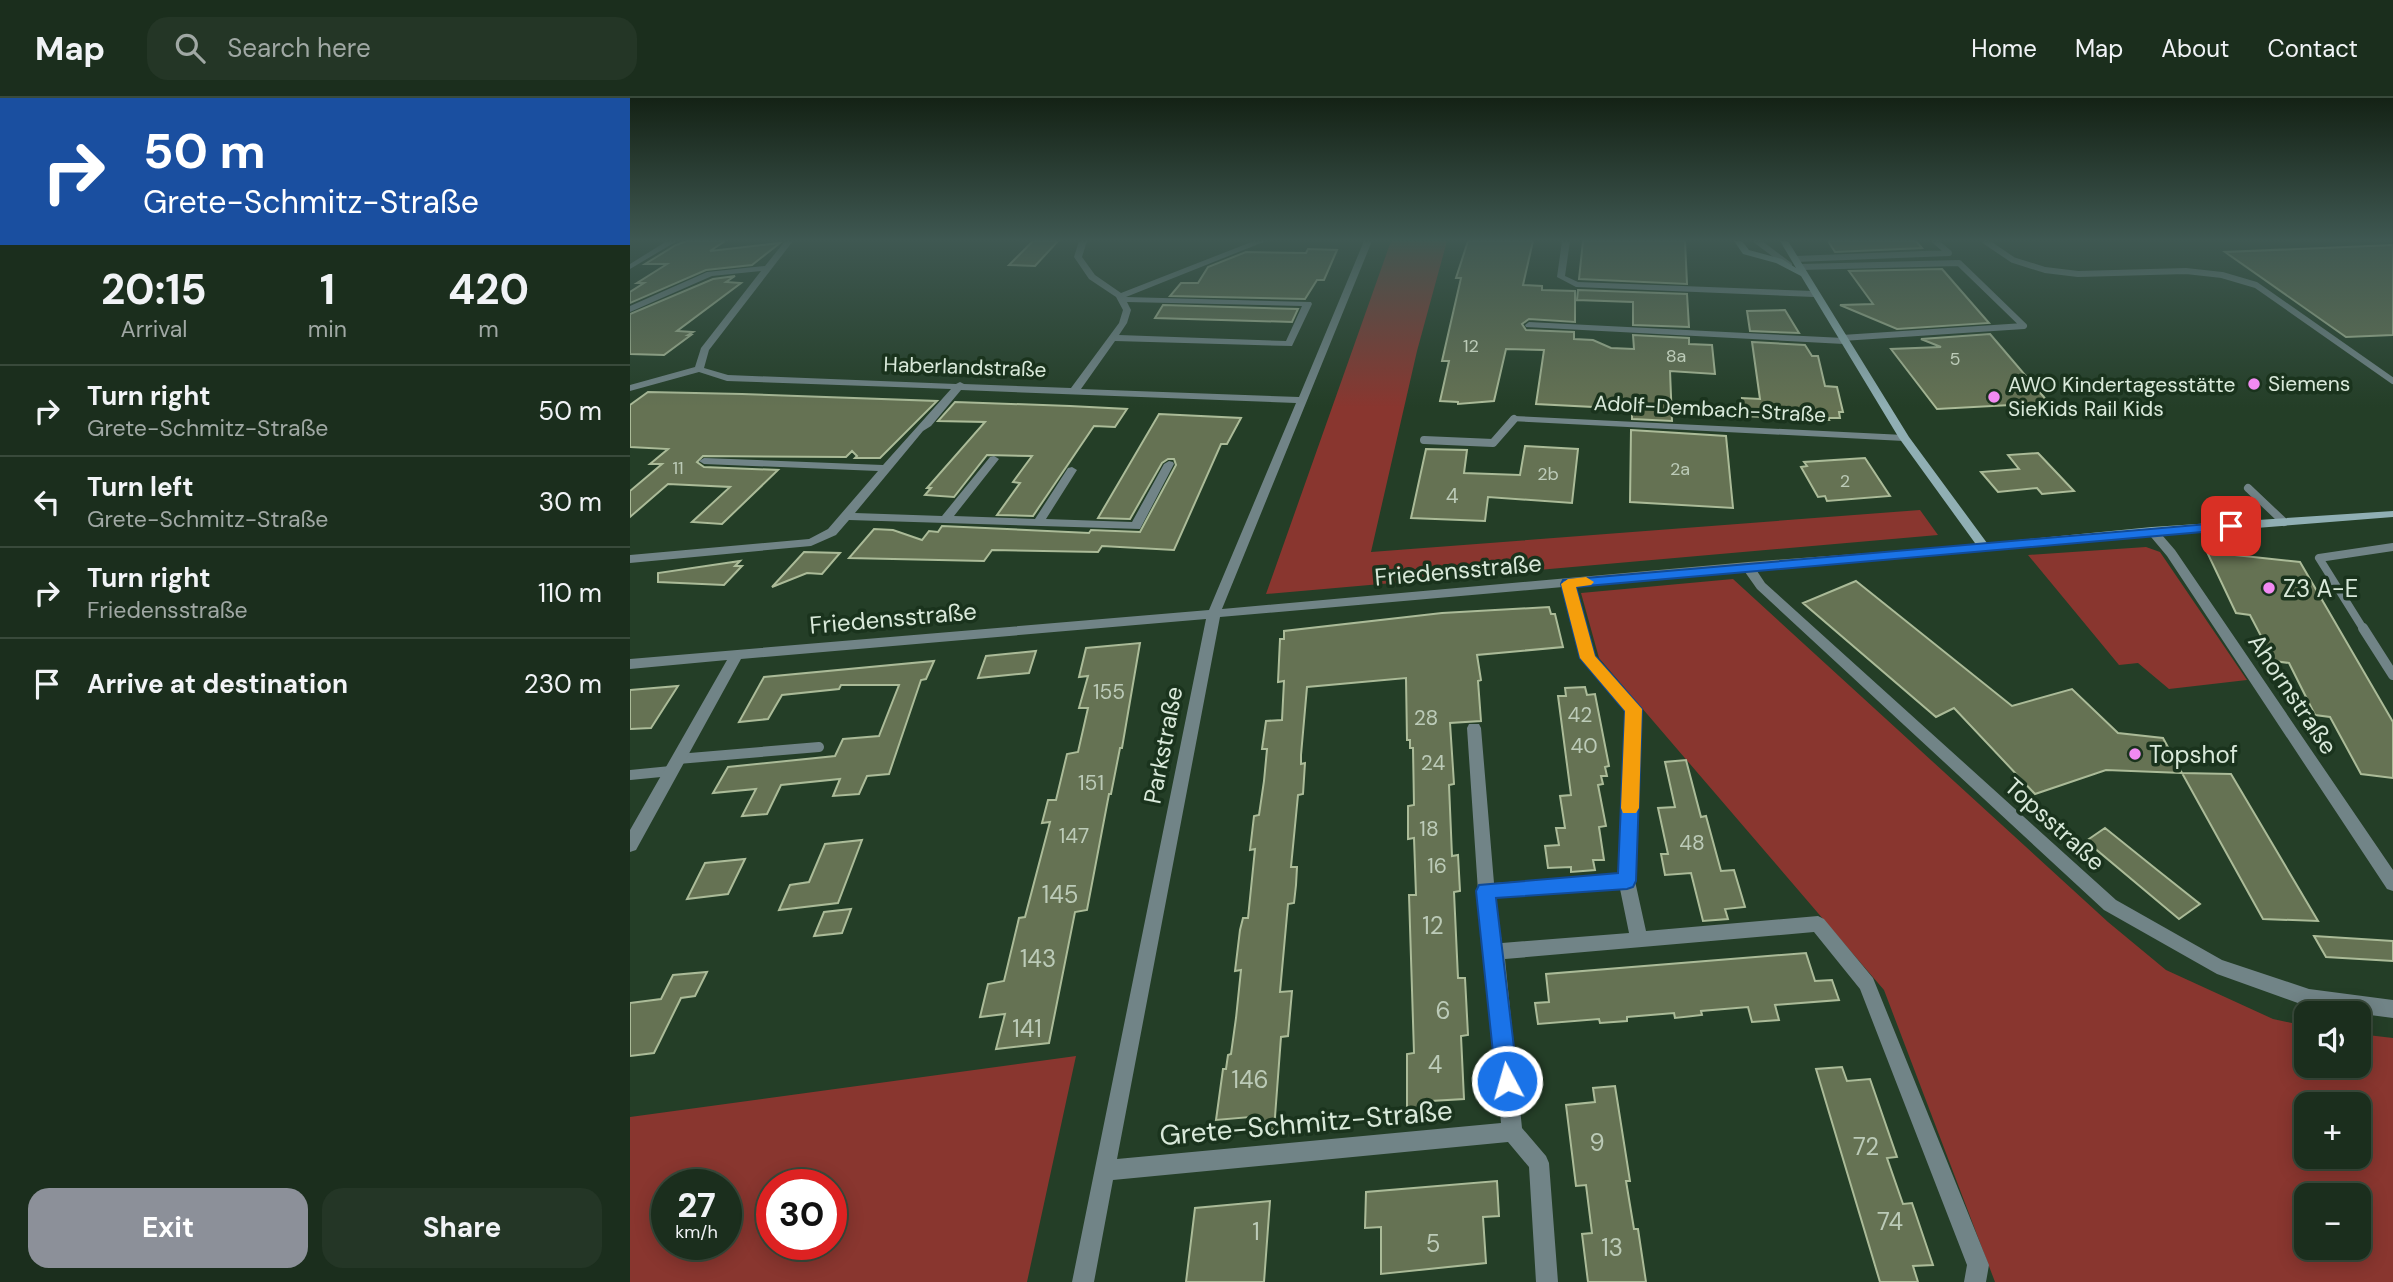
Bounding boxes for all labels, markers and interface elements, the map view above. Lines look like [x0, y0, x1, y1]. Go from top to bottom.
search box [147, 17, 637, 80]
text: Map [35, 27, 105, 70]
icon: search [171, 29, 209, 67]
text: Search here [227, 31, 371, 65]
text: Home [1971, 33, 2037, 64]
text: Map [2075, 33, 2123, 64]
text: About [2161, 33, 2230, 64]
text: Contact [2268, 33, 2358, 64]
text: 50 m [143, 119, 266, 183]
icon: right [28, 126, 119, 217]
text: Grete-Schmitz-Straße [143, 181, 479, 223]
text: 20:15 [101, 262, 207, 317]
text: 1 [320, 262, 335, 317]
text: 420 [448, 262, 529, 317]
text: Arrival [120, 314, 187, 344]
text: min [308, 314, 347, 344]
text: m [478, 314, 499, 344]
house number: 12 [1463, 334, 1479, 358]
house number: 8a [1666, 344, 1686, 368]
house number: 5 [1950, 347, 1960, 371]
street label: Haberlandstraße [883, 350, 1047, 384]
place label: Siemens [2268, 370, 2350, 398]
place label: AWO Kindertagesstätte SieKids Rail Kids [2008, 371, 2235, 423]
marker: Siemens [2246, 376, 2262, 392]
text: Turn right [87, 379, 211, 413]
street label: Adolf-Dembach-Straße [1593, 389, 1827, 429]
marker: AWO Kindertagesstätte SieKids Rail Kids [1986, 389, 2002, 405]
icon: right [28, 392, 66, 430]
text: 50 m [538, 394, 602, 428]
text: Grete-Schmitz-Straße [87, 413, 328, 443]
house number: 11 [672, 456, 684, 480]
house number: 2a [1670, 457, 1690, 481]
house number: 2b [1537, 462, 1559, 486]
house number: 2 [1840, 469, 1850, 493]
text: Turn left [87, 470, 194, 504]
house number: 4 [1446, 482, 1459, 510]
icon: left [28, 483, 66, 521]
text: 30 m [539, 485, 602, 519]
pin [2201, 496, 2261, 556]
text: Grete-Schmitz-Straße [87, 504, 328, 534]
icon: arrive [2212, 507, 2250, 545]
street label: Friedensstraße [1373, 547, 1543, 593]
text: Turn right [87, 561, 211, 595]
place label: Z3 A-E [2283, 573, 2358, 604]
icon: right [28, 574, 66, 612]
text: 110 m [538, 576, 602, 610]
marker: Z3 A-E [2261, 580, 2277, 596]
text: Friedensstraße [87, 595, 248, 625]
street label: Friedensstraße [808, 595, 978, 641]
street label: Ahornstraße [2241, 628, 2345, 760]
icon: arrive [28, 665, 66, 703]
text: Arrive at destination [87, 667, 348, 701]
text: 230 m [524, 667, 602, 701]
house number: 155 [1093, 678, 1125, 706]
street label: Parkstraße [1136, 684, 1190, 806]
house number: 42 [1568, 701, 1592, 729]
house number: 28 [1414, 704, 1438, 732]
house number: 40 [1570, 732, 1598, 760]
place label: Topshof [2149, 739, 2238, 770]
marker: Topshof [2127, 746, 2143, 762]
house number: 24 [1421, 749, 1445, 777]
house number: 151 [1078, 769, 1104, 797]
street label: Topsstraße [1998, 771, 2112, 877]
house number: 18 [1419, 815, 1439, 843]
house number: 147 [1059, 822, 1089, 850]
house number: 48 [1679, 829, 1705, 857]
house number: 16 [1427, 852, 1447, 880]
house number: 145 [1042, 879, 1078, 910]
house number: 12 [1422, 910, 1444, 941]
house number: 143 [1020, 943, 1056, 974]
house number: 6 [1435, 995, 1451, 1026]
map controls [2294, 1001, 2371, 1260]
button: sound [2294, 1001, 2371, 1078]
house number: 141 [1012, 1013, 1042, 1044]
position arrow [1470, 1044, 1544, 1118]
house number: 4 [1428, 1049, 1442, 1080]
house number: 146 [1231, 1064, 1269, 1095]
street label: Grete-Schmitz-Straße [1158, 1092, 1454, 1154]
button: + [2294, 1092, 2371, 1169]
house number: 9 [1589, 1127, 1605, 1158]
house number: 72 [1853, 1131, 1879, 1162]
speed limit sign: 30 [756, 1169, 847, 1260]
text: 27 [677, 1182, 716, 1228]
button: − [2294, 1183, 2371, 1260]
button: Exit [28, 1188, 308, 1268]
button: Share [322, 1188, 602, 1268]
house number: 74 [1877, 1206, 1903, 1237]
house number: 1 [1252, 1216, 1260, 1247]
text: km/h [675, 1220, 718, 1244]
house number: 5 [1426, 1228, 1440, 1259]
house number: 13 [1601, 1232, 1623, 1263]

